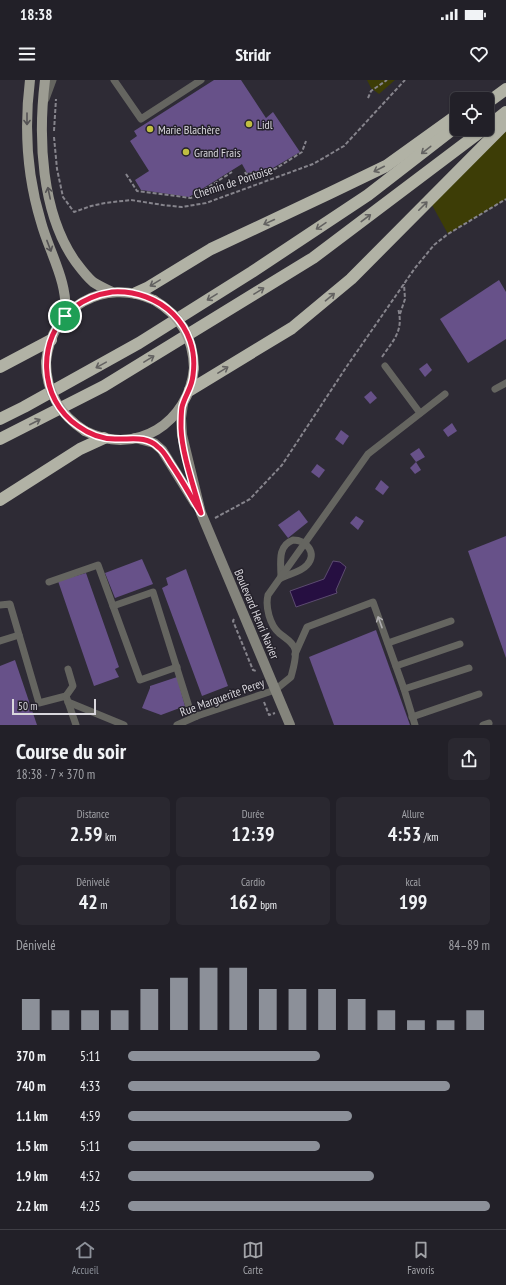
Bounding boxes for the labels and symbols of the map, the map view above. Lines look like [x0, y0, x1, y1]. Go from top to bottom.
one-way arrow [23, 112, 31, 125]
place label: Lidl [257, 117, 273, 132]
marker: Lidl [244, 119, 254, 129]
place label: Marie Blachère [158, 122, 220, 137]
marker: Marie Blachère [145, 124, 155, 134]
place label: Grand Frais [194, 145, 241, 160]
one-way arrow [421, 146, 432, 154]
marker: Grand Frais [181, 147, 191, 157]
street label: Chemin de Pontoise [192, 162, 274, 202]
one-way arrow [373, 166, 385, 173]
one-way arrow [44, 187, 52, 200]
one-way arrow [418, 201, 428, 211]
one-way arrow [361, 213, 372, 222]
one-way arrow [264, 219, 276, 226]
one-way arrow [316, 222, 327, 230]
one-way arrow [46, 240, 54, 252]
one-way arrow [149, 280, 161, 288]
one-way arrow [253, 287, 264, 295]
one-way arrow [324, 292, 335, 301]
one-way arrow [207, 293, 218, 301]
pin [48, 299, 82, 333]
one-way arrow [143, 355, 154, 363]
one-way arrow [95, 361, 107, 369]
one-way arrow [217, 366, 228, 374]
one-way arrow [29, 418, 41, 425]
street label: Boulevard Henri Navier [231, 567, 283, 662]
one-way arrow [376, 615, 383, 628]
street label: Rue Marguerite Perey [178, 675, 267, 719]
scale bar [12, 697, 96, 716]

